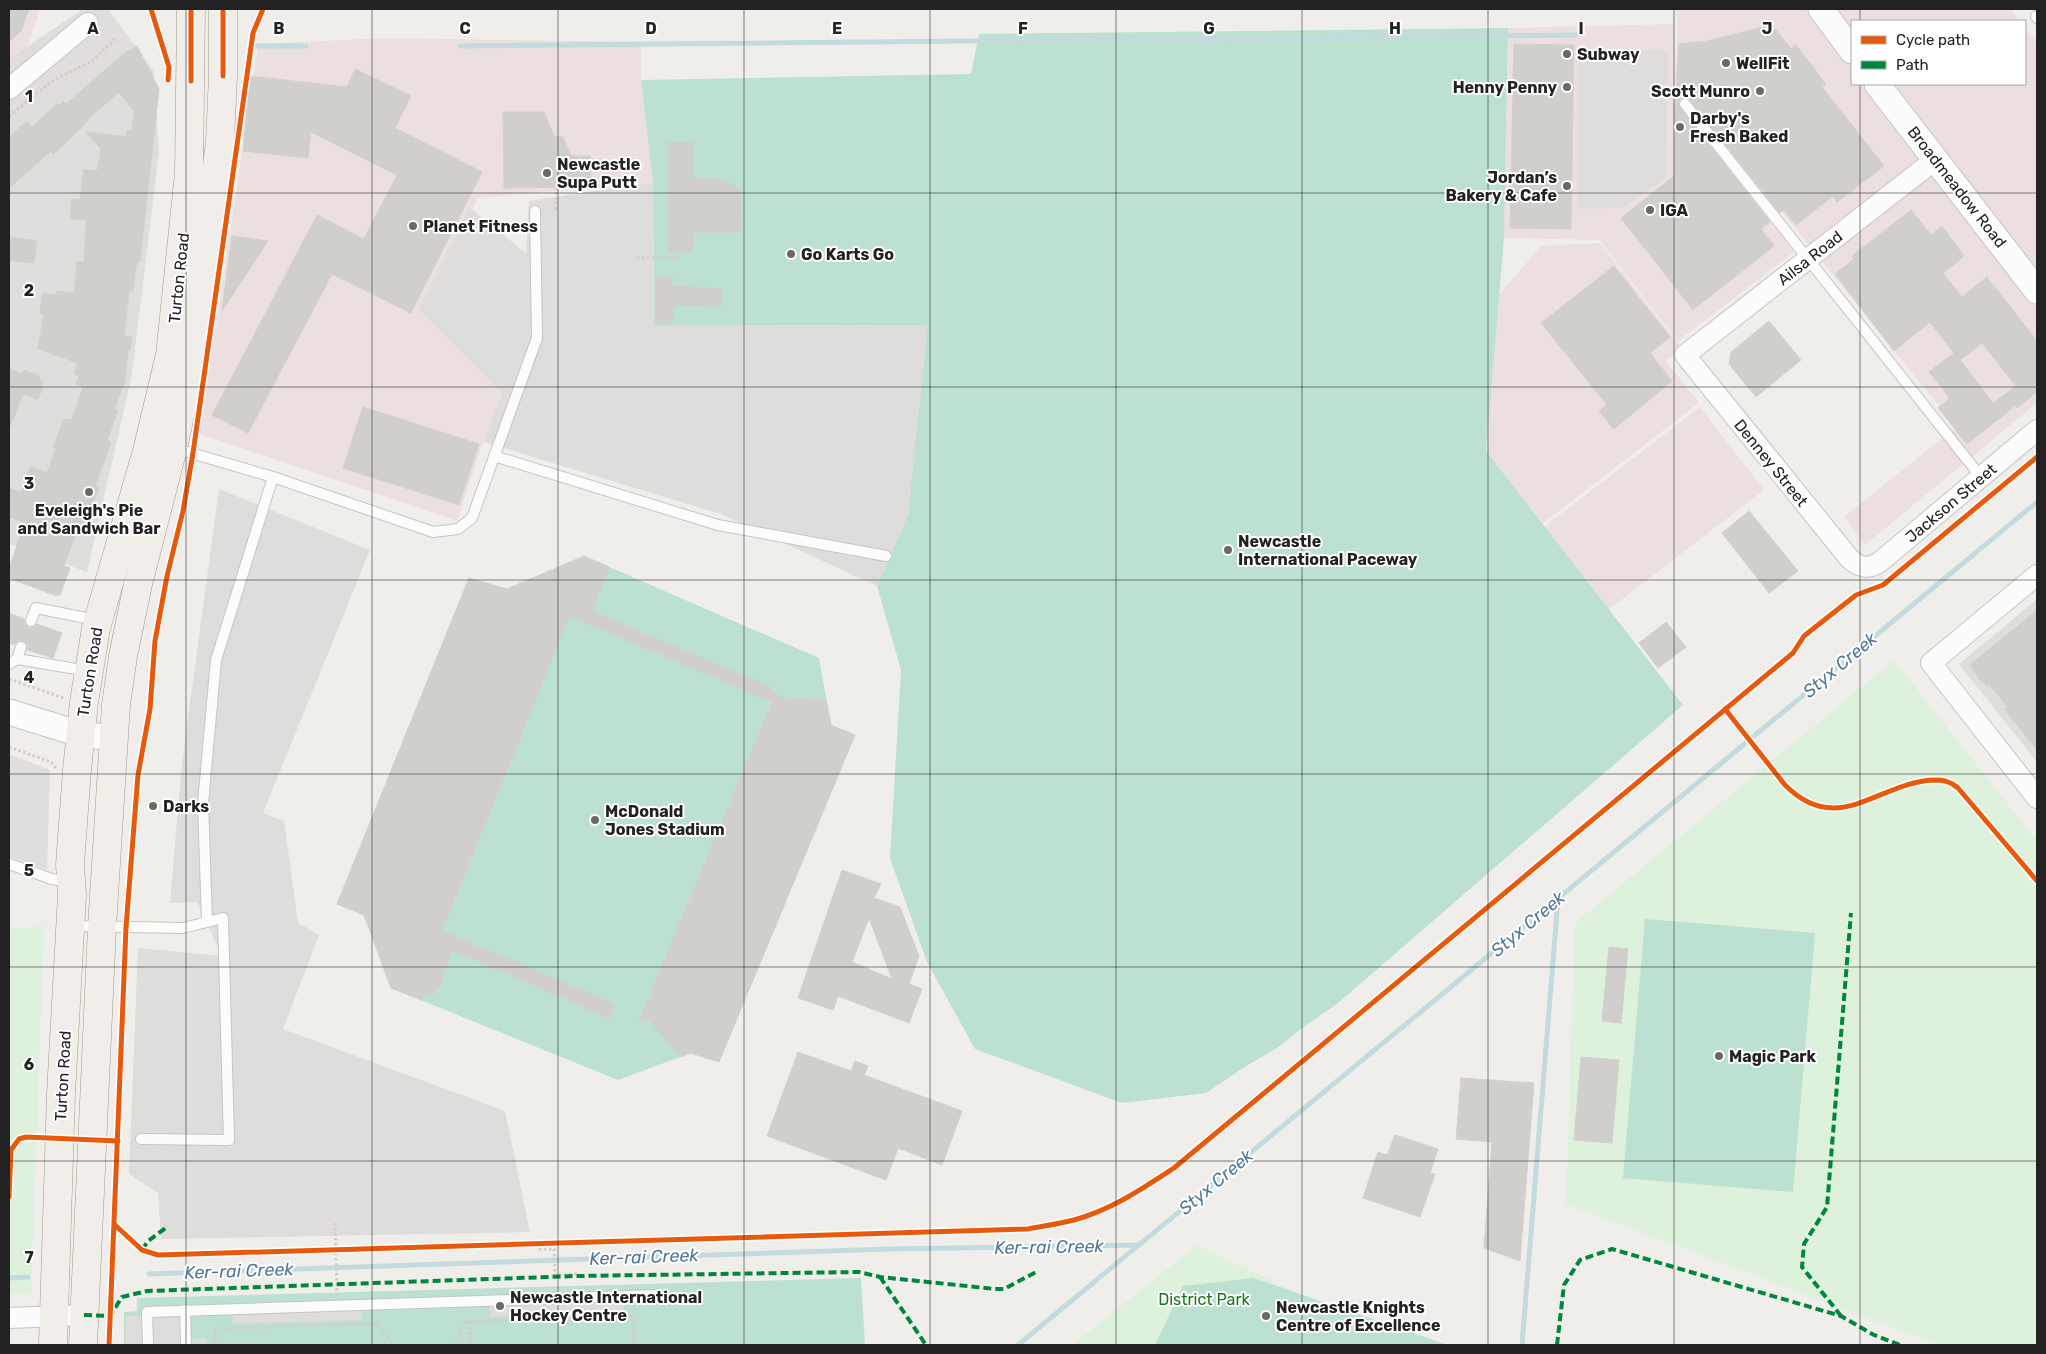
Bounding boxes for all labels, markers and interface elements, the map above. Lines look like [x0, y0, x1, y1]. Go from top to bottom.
text: A [87, 19, 99, 38]
text: B [273, 19, 285, 38]
text: C [459, 19, 471, 38]
text: D [645, 19, 657, 38]
text: E [832, 19, 842, 38]
text: F [1018, 19, 1028, 38]
text: G [1203, 19, 1215, 38]
text: H [1389, 19, 1401, 38]
text: I [1578, 19, 1584, 38]
text: J [1762, 19, 1772, 38]
legend [1851, 20, 2026, 85]
text: Cycle path [1896, 31, 1970, 49]
place label: Subway [1577, 45, 1640, 64]
marker: Subway [1561, 48, 1573, 60]
place label: WellFit [1736, 54, 1790, 73]
text: Path [1896, 56, 1929, 74]
marker: WellFit [1720, 57, 1732, 69]
place label: Henny Penny [1453, 78, 1557, 97]
marker: Henny Penny [1561, 81, 1573, 93]
place label: Scott Munro [1651, 82, 1750, 101]
marker: Scott Munro [1754, 85, 1766, 97]
text: 1 [25, 87, 33, 106]
place label: Darby's Fresh Baked [1690, 109, 1788, 146]
marker: Darby's Fresh Baked [1674, 121, 1686, 133]
street label: Broadmeadow Road [1904, 122, 2010, 252]
place label: Newcastle Supa Putt [557, 155, 640, 192]
marker: Newcastle Supa Putt [541, 167, 553, 179]
place label: Jordan’s Bakery & Cafe [1446, 168, 1557, 205]
marker: Jordan’s Bakery & Cafe [1561, 180, 1573, 192]
place label: IGA [1660, 201, 1688, 220]
marker: IGA [1644, 204, 1656, 216]
place label: Planet Fitness [423, 217, 538, 236]
marker: Planet Fitness [407, 220, 419, 232]
street label: Ailsa Road [1774, 227, 1846, 289]
street label: Turton Road [165, 232, 193, 324]
place label: Go Karts Go [801, 245, 894, 264]
marker: Go Karts Go [785, 248, 797, 260]
text: 2 [24, 281, 34, 300]
street label: Denney Street [1730, 416, 1812, 510]
street label: Jackson Street [1902, 459, 2000, 547]
text: 3 [24, 474, 34, 493]
marker: Eveleigh's Pie and Sandwich Bar [83, 486, 95, 498]
place label: Eveleigh's Pie and Sandwich Bar [18, 501, 161, 538]
place label: Newcastle International Paceway [1238, 532, 1418, 569]
marker: Newcastle International Paceway [1222, 544, 1234, 556]
street label: Turton Road [74, 626, 106, 718]
water label: Styx Creek [1798, 627, 1882, 702]
text: 4 [24, 668, 35, 687]
place label: Darks [163, 797, 209, 816]
marker: Darks [147, 800, 159, 812]
place label: McDonald Jones Stadium [605, 802, 725, 839]
marker: McDonald Jones Stadium [589, 814, 601, 826]
text: 5 [24, 861, 34, 880]
water label: Styx Creek [1486, 886, 1570, 961]
street label: Turton Road [51, 1030, 75, 1122]
place label: Magic Park [1729, 1047, 1817, 1066]
marker: Magic Park [1713, 1050, 1725, 1062]
text: 6 [24, 1055, 34, 1074]
water label: Styx Creek [1174, 1144, 1258, 1219]
water label: Ker-rai Creek [994, 1235, 1105, 1259]
water label: Ker-rai Creek [589, 1244, 700, 1270]
text: 7 [24, 1248, 34, 1267]
water label: Ker-rai Creek [184, 1258, 295, 1284]
place label: Newcastle International Hockey Centre [510, 1288, 702, 1325]
park label: District Park [1158, 1290, 1251, 1309]
place label: Newcastle Knights Centre of Excellence [1276, 1298, 1441, 1335]
marker: Newcastle International Hockey Centre [494, 1300, 506, 1312]
marker: Newcastle Knights Centre of Excellence [1260, 1310, 1272, 1322]

